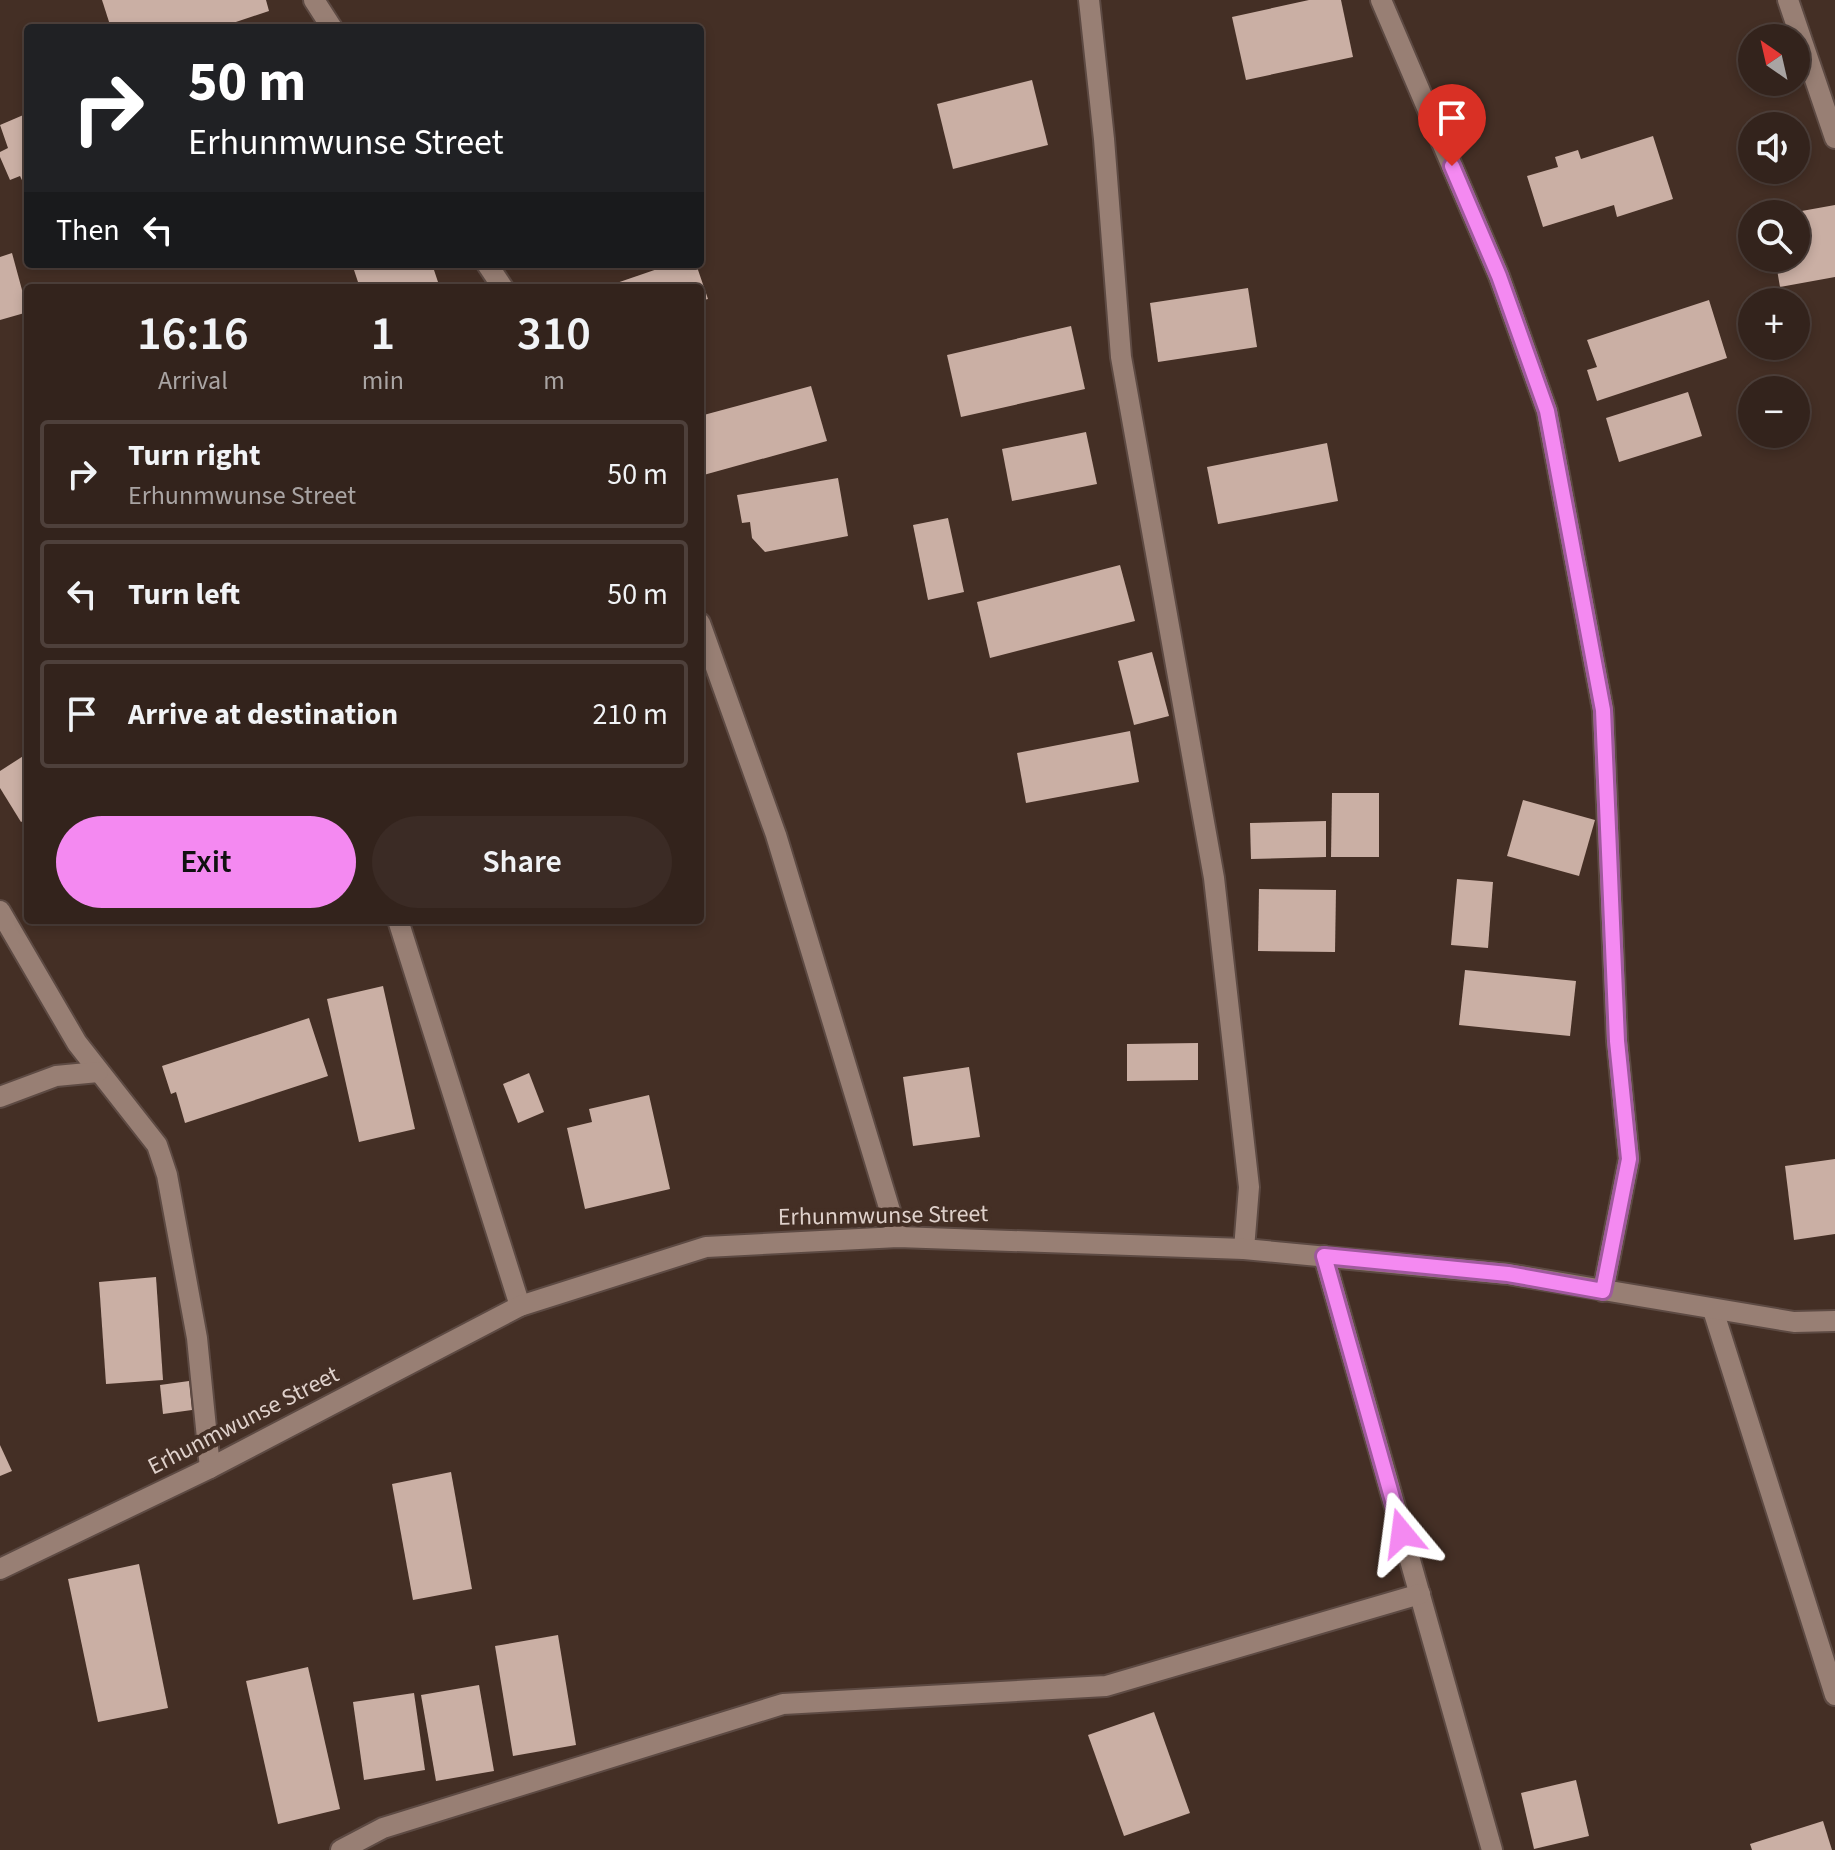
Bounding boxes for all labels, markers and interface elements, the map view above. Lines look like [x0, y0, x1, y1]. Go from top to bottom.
north arrow [1738, 24, 1810, 96]
map controls [1738, 24, 1810, 448]
text: 50 m [188, 43, 306, 122]
icon: right [56, 56, 160, 160]
pin [1418, 84, 1486, 166]
icon: arrive [1430, 96, 1474, 140]
button: sound [1738, 112, 1810, 184]
text: Erhunmwunse Street [188, 117, 504, 168]
button: search [1738, 200, 1810, 272]
icon: left [136, 208, 180, 252]
text: Then [56, 209, 120, 252]
button: + [1738, 288, 1810, 360]
text: 16:16 [137, 300, 249, 368]
text: 1 [371, 300, 395, 368]
text: 310 [517, 300, 591, 368]
text: Arrival [158, 362, 228, 399]
text: min [362, 362, 404, 399]
text: m [543, 362, 565, 399]
button: − [1738, 376, 1810, 448]
text: Turn right [128, 434, 260, 477]
icon: right [60, 452, 104, 496]
text: 50 m [607, 453, 668, 496]
text: Erhunmwunse Street [128, 477, 356, 514]
icon: left [60, 572, 104, 616]
text: Turn left [128, 573, 240, 616]
text: 50 m [607, 573, 668, 616]
icon: arrive [60, 692, 104, 736]
text: Arrive at destination [128, 693, 398, 736]
text: 210 m [592, 693, 668, 736]
button: Exit [56, 816, 356, 908]
button: Share [372, 816, 672, 908]
street label: Erhunmwunse Street [777, 1196, 989, 1235]
street label: Erhunmwunse Street [142, 1357, 345, 1484]
position arrow [1360, 1491, 1444, 1575]

